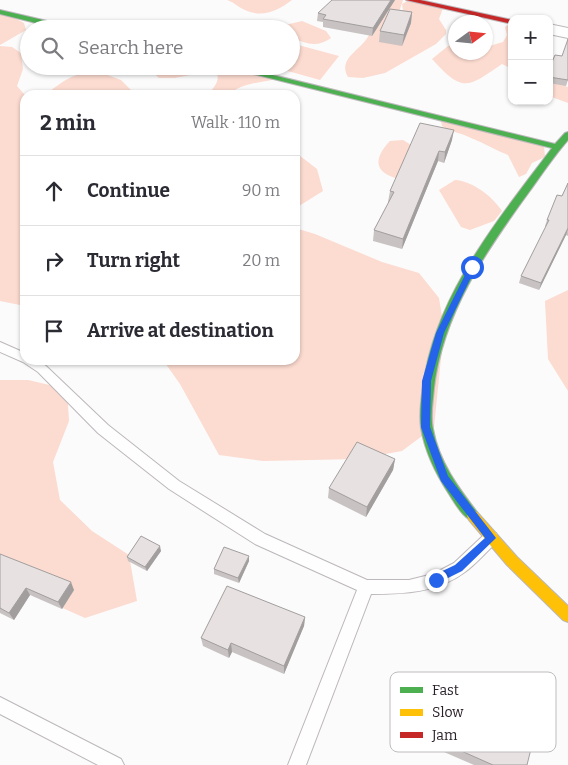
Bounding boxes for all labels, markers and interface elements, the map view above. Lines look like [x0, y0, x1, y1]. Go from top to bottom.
north arrow [448, 15, 493, 60]
map controls [508, 15, 553, 105]
button: + [508, 15, 553, 60]
search box [20, 20, 300, 75]
icon: search [38, 34, 66, 62]
text: Search here [78, 36, 183, 59]
button: − [508, 60, 553, 105]
text: 2 min [40, 110, 96, 136]
text: Walk · 110 m [191, 113, 280, 132]
icon: ahead [40, 177, 68, 205]
text: Continue [87, 179, 170, 202]
text: 90 m [242, 181, 280, 200]
icon: right [40, 247, 68, 275]
text: Turn right [87, 249, 180, 272]
text: 20 m [243, 251, 280, 270]
route start [461, 256, 484, 279]
icon: arrive [40, 317, 68, 345]
text: Arrive at destination [87, 319, 274, 342]
route end [425, 569, 448, 592]
legend [390, 672, 556, 752]
text: Fast [432, 682, 459, 699]
text: Slow [432, 704, 464, 721]
text: Jam [431, 727, 458, 744]

